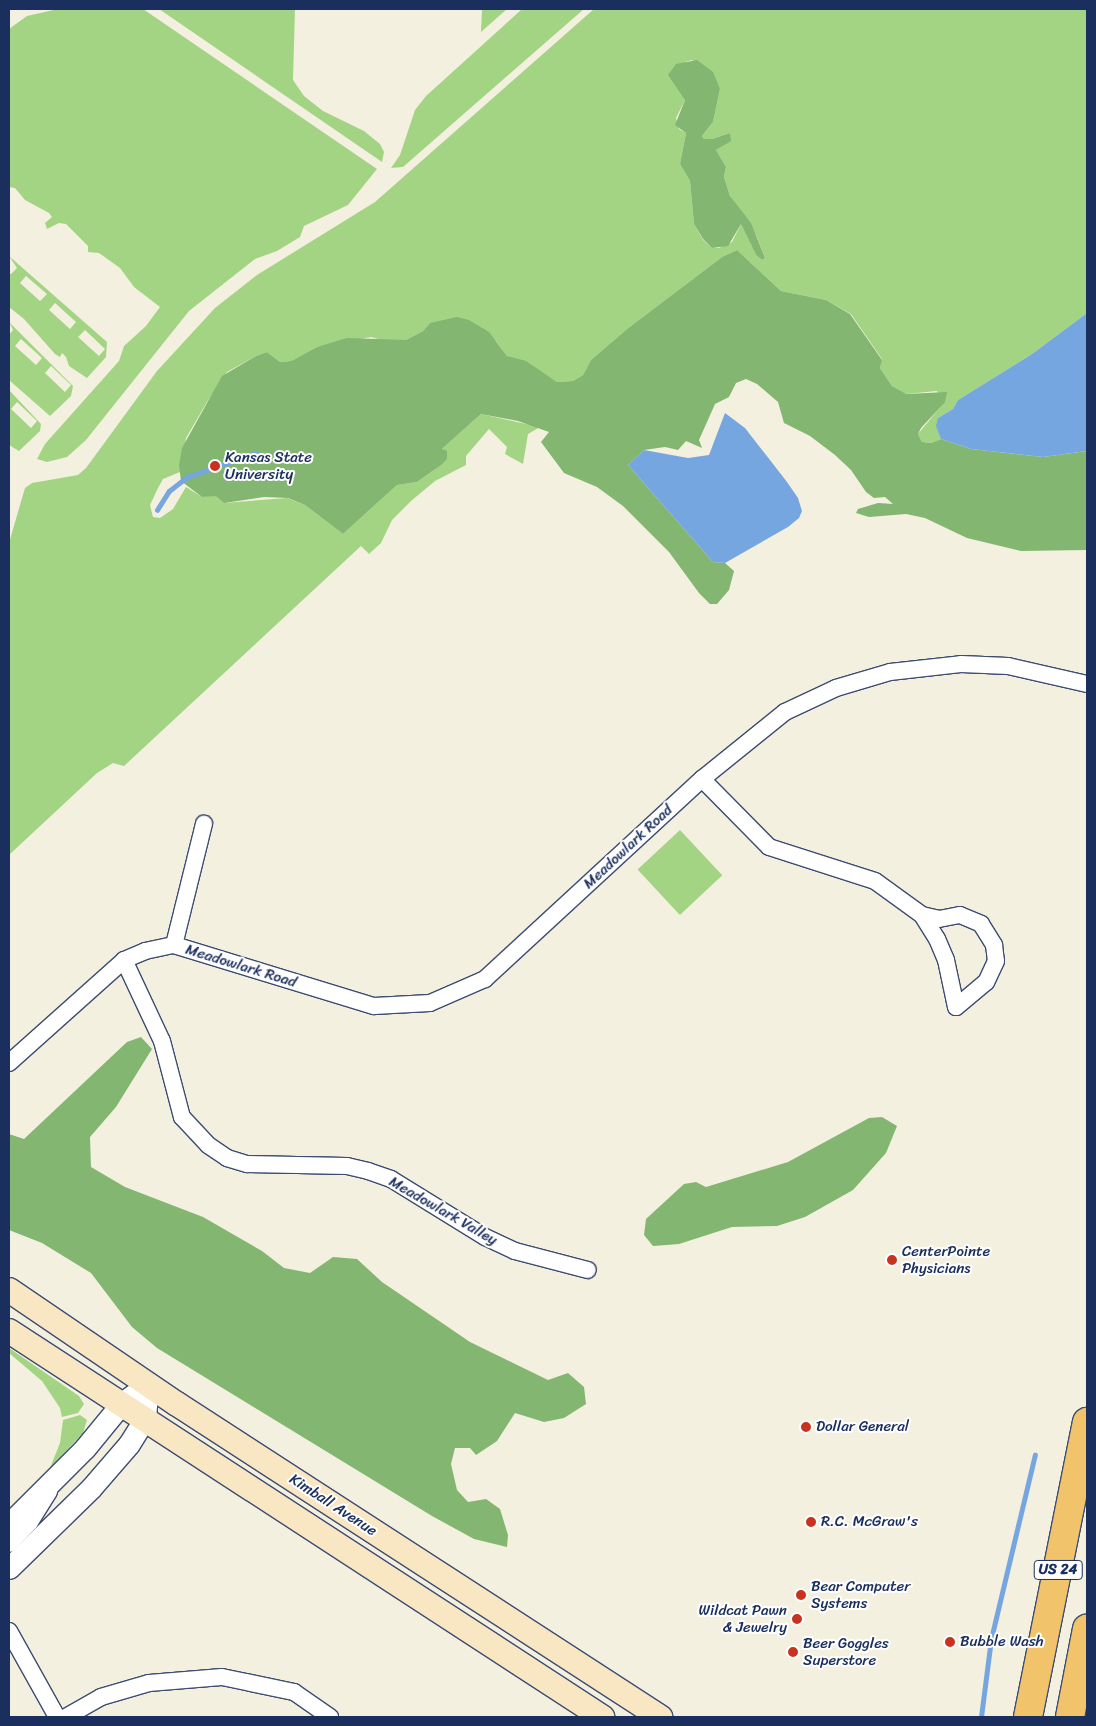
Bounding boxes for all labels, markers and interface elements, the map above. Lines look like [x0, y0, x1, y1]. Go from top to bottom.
place label: Kansas State University [225, 448, 312, 483]
marker: Kansas State University [209, 460, 221, 472]
street label: Meadowlark Road [580, 801, 676, 893]
street label: Meadowlark Road [183, 941, 299, 991]
street label: Meadowlark Valley [386, 1173, 500, 1249]
place label: CenterPointe Physicians [902, 1242, 990, 1277]
marker: CenterPointe Physicians [886, 1254, 898, 1266]
place label: Dollar General [816, 1418, 910, 1436]
marker: Dollar General [800, 1421, 812, 1433]
street label: Kimball Avenue [286, 1470, 380, 1540]
place label: R.C. McGraw's [821, 1513, 918, 1531]
marker: R.C. McGraw's [805, 1516, 817, 1528]
road number: US 24 [1033, 1558, 1083, 1582]
place label: Bear Computer Systems [811, 1577, 910, 1612]
marker: Bear Computer Systems [795, 1589, 807, 1601]
place label: Wildcat Pawn & Jewelry [699, 1601, 787, 1636]
marker: Wildcat Pawn & Jewelry [791, 1613, 803, 1625]
place label: Bubble Wash [960, 1633, 1043, 1651]
place label: Beer Goggles Superstore [803, 1634, 889, 1669]
marker: Bubble Wash [944, 1636, 956, 1648]
marker: Beer Goggles Superstore [787, 1646, 799, 1658]

